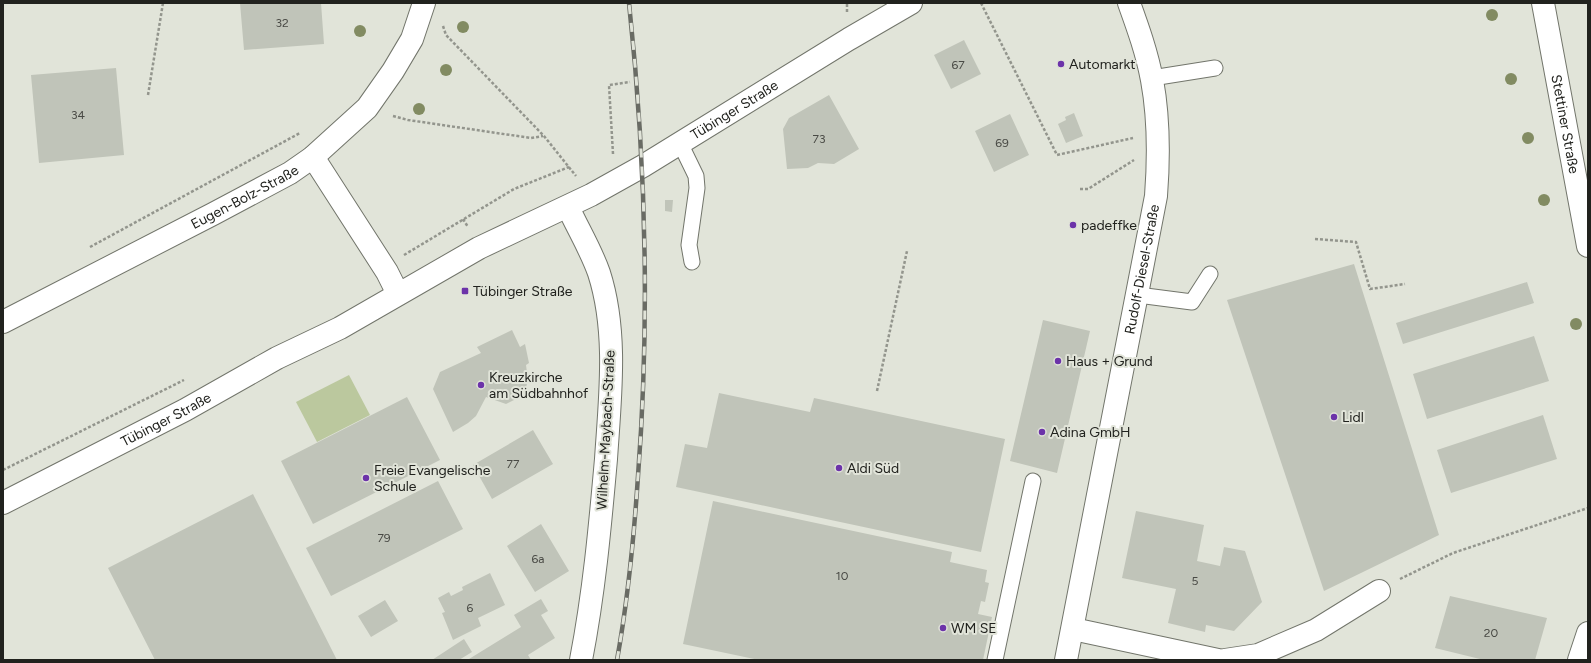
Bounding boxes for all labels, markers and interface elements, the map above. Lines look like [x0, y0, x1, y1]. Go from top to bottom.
house number: 32 [275, 16, 289, 30]
place label: Automarkt [1069, 56, 1136, 73]
house number: 67 [951, 58, 965, 72]
marker: Automarkt [1056, 59, 1066, 69]
street label: Stettiner Straße [1548, 73, 1583, 175]
street label: Tübinger Straße [688, 76, 782, 143]
house number: 34 [71, 108, 86, 122]
house number: 73 [813, 132, 825, 146]
house number: 69 [995, 136, 1009, 150]
street label: Eugen-Bolz-Straße [188, 161, 302, 232]
street label: Rudolf-Diesel-Straße [1121, 203, 1163, 336]
place label: padeffke [1081, 217, 1137, 234]
marker: padeffke [1068, 220, 1078, 230]
place label: Tübinger Straße [473, 283, 573, 300]
marker: Tübinger Straße [460, 286, 470, 296]
street label: Wilhelm-Maybach-Straße [593, 349, 619, 510]
place label: Haus + Grund [1066, 353, 1153, 370]
marker: Haus + Grund [1053, 356, 1063, 366]
place label: Kreuzkirche am Südbahnhof [489, 369, 589, 402]
marker: Kreuzkirche am Südbahnhof [476, 380, 486, 390]
street label: Tübinger Straße [118, 388, 214, 450]
place label: Lidl [1342, 409, 1364, 426]
marker: Lidl [1329, 412, 1339, 422]
place label: Adina GmbH [1050, 424, 1131, 441]
marker: Adina GmbH [1037, 427, 1047, 437]
house number: 77 [507, 457, 520, 471]
place label: Aldi Süd [847, 460, 899, 477]
place label: Freie Evangelische Schule [374, 462, 491, 495]
marker: Aldi Süd [834, 463, 844, 473]
marker: Freie Evangelische Schule [361, 473, 371, 483]
house number: 79 [377, 531, 391, 545]
house number: 6a [532, 552, 544, 566]
house number: 10 [836, 569, 849, 583]
house number: 5 [1192, 574, 1199, 588]
house number: 6 [467, 601, 474, 615]
place label: WM SE [951, 620, 997, 637]
marker: WM SE [938, 623, 948, 633]
house number: 20 [1484, 626, 1499, 640]

